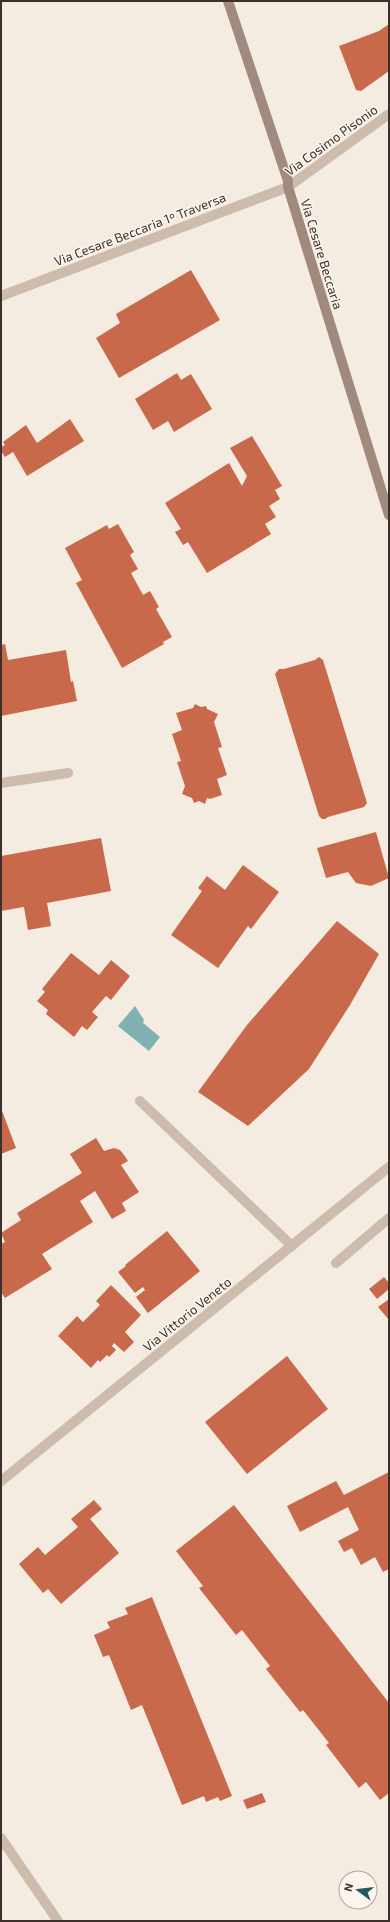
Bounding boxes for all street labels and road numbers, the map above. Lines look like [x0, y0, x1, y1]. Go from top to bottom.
street label: Via Cosimo Pisonio [282, 101, 380, 179]
street label: Via Cesare Beccaria 1º Traversa [52, 189, 228, 269]
street label: Via Cesare Beccaria [298, 197, 346, 311]
street label: Via Vittorio Veneto [140, 1273, 234, 1355]

